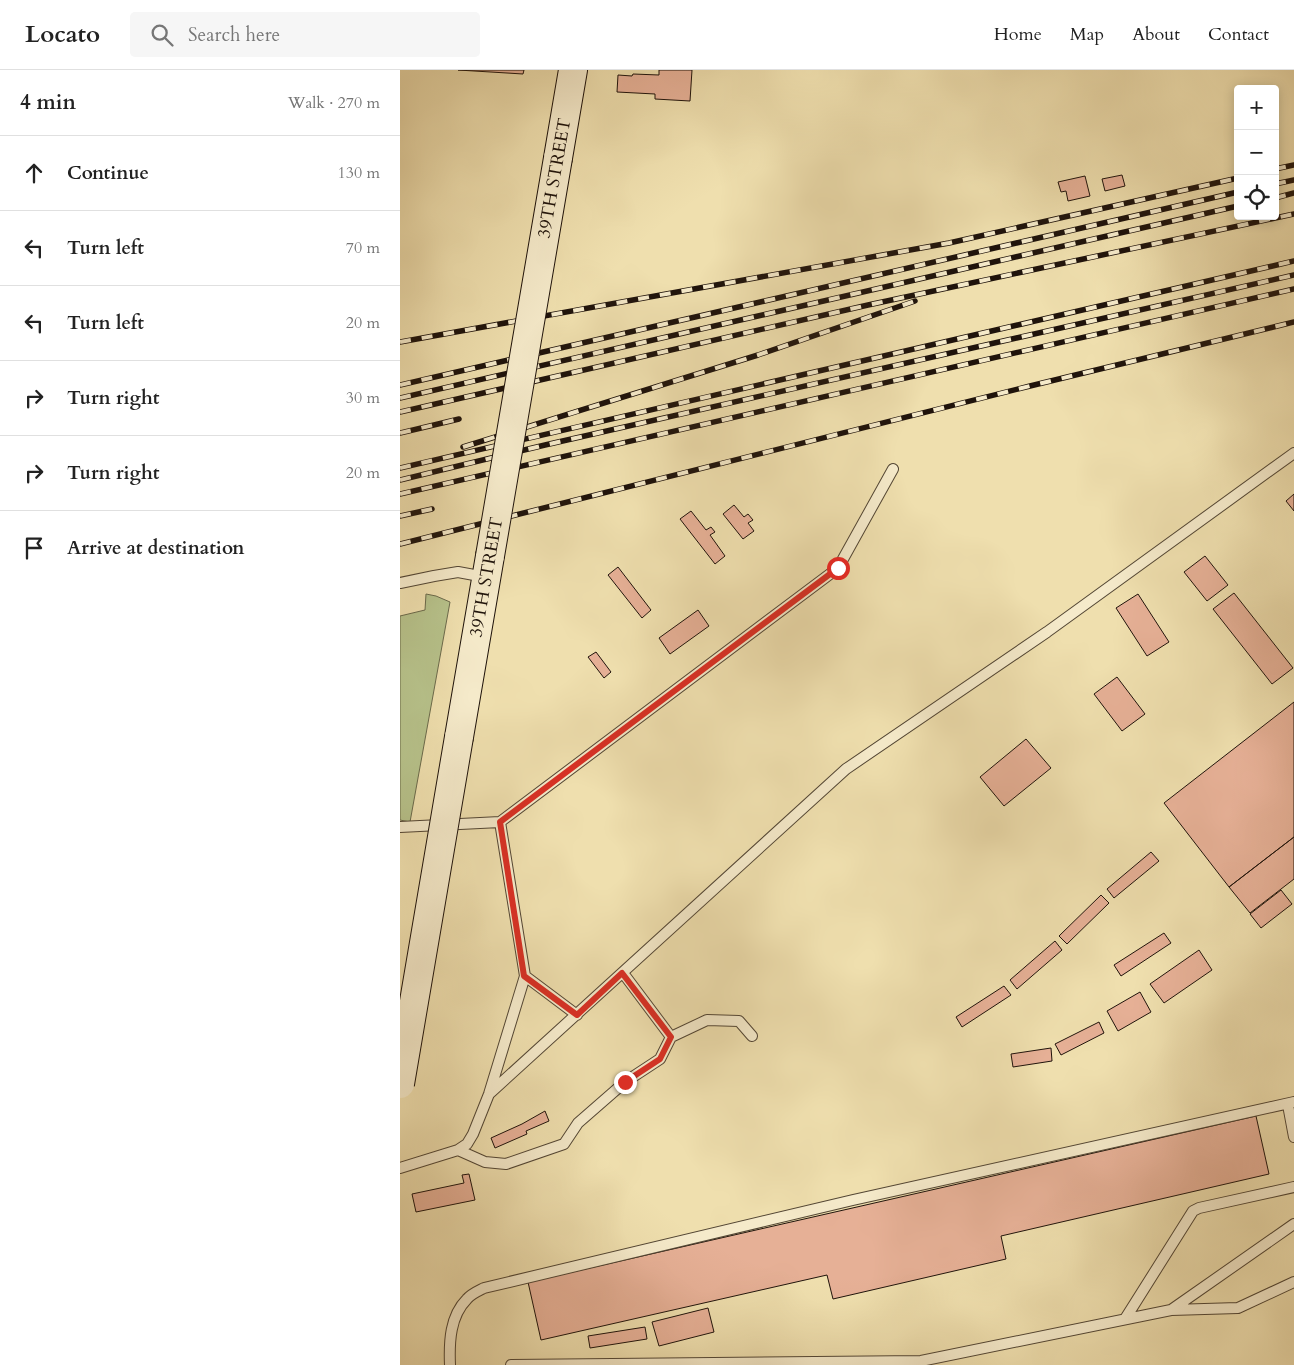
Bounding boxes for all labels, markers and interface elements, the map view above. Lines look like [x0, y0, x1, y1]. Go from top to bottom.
search box [130, 12, 480, 57]
text: Locato [25, 18, 100, 51]
icon: search [148, 21, 176, 49]
text: Search here [188, 22, 280, 48]
text: Home [994, 22, 1042, 47]
text: Map [1070, 22, 1104, 47]
text: About [1132, 22, 1180, 47]
text: Contact [1208, 22, 1269, 47]
map controls [1234, 85, 1279, 220]
button: + [1234, 85, 1279, 130]
text: 4 min [20, 88, 76, 117]
text: Walk · 270 m [288, 92, 380, 114]
street label: 39TH STREET [532, 116, 577, 240]
button: − [1234, 130, 1279, 175]
icon: ahead [20, 159, 48, 187]
text: Continue [67, 160, 149, 186]
text: 130 m [338, 162, 380, 184]
button: locate [1234, 175, 1279, 220]
icon: left [20, 234, 48, 262]
text: Turn left [67, 235, 144, 261]
text: 70 m [346, 237, 380, 259]
icon: left [20, 309, 48, 337]
text: Turn left [67, 310, 144, 336]
text: 20 m [346, 312, 380, 334]
icon: right [20, 384, 48, 412]
text: Turn right [67, 385, 159, 411]
text: 30 m [346, 387, 380, 409]
icon: right [20, 459, 48, 487]
text: Turn right [67, 460, 159, 486]
text: 20 m [346, 462, 380, 484]
street label: 39TH STREET [464, 515, 509, 639]
icon: arrive [20, 534, 48, 562]
text: Arrive at destination [67, 535, 244, 561]
route start [827, 557, 850, 580]
route end [614, 1071, 637, 1094]

